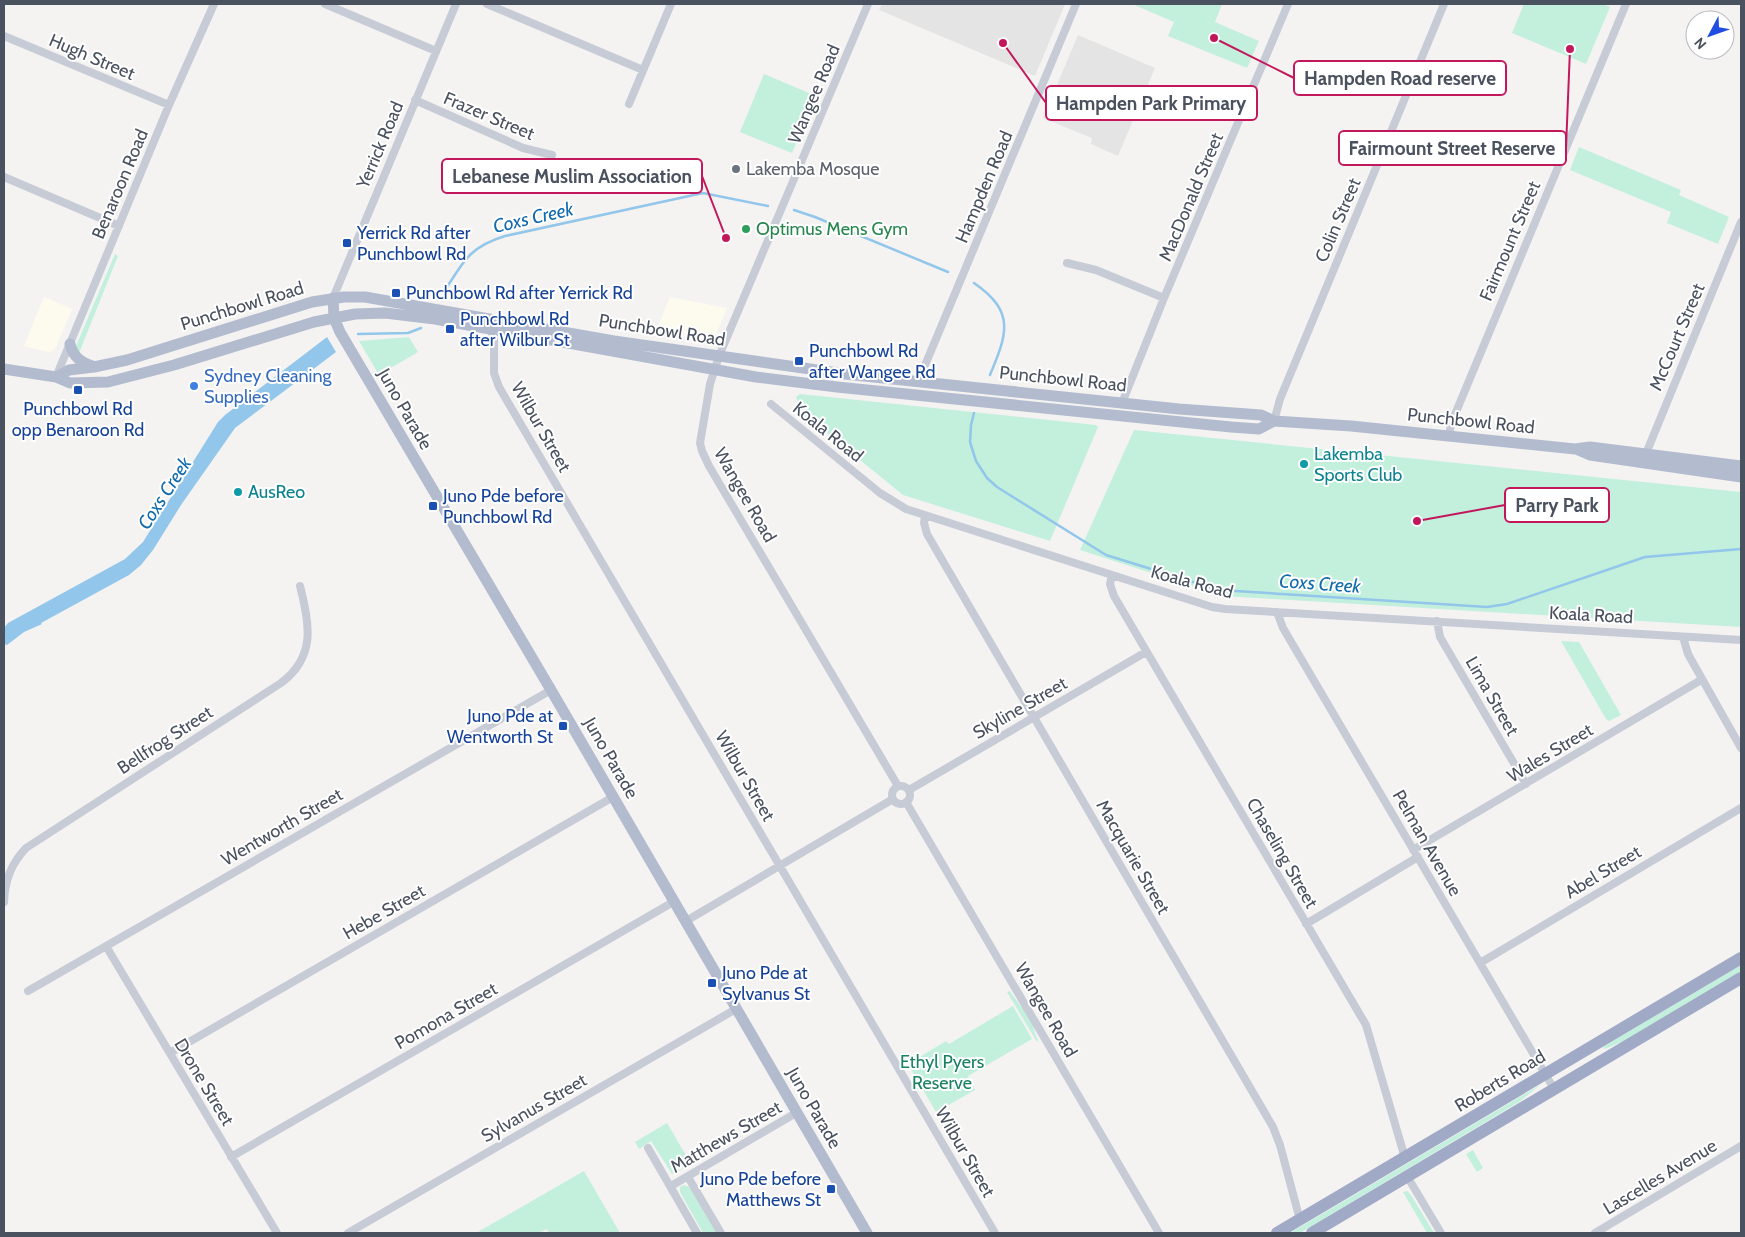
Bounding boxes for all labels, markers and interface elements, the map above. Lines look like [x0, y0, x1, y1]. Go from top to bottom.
north arrow [1685, 10, 1735, 60]
street label: Hugh Street [46, 29, 138, 85]
text: N [1690, 34, 1710, 53]
street label: Wangee Road [783, 41, 845, 147]
callout: Hampden Road reserve [1294, 61, 1506, 95]
text: Hampden Road reserve [1304, 67, 1496, 90]
callout: Hampden Park Primary [1046, 86, 1257, 120]
street label: Frazer Street [440, 87, 538, 145]
text: Hampden Park Primary [1056, 92, 1247, 115]
street label: Yerrick Road [351, 98, 408, 193]
street label: Benaroon Road [87, 126, 153, 242]
street label: Hampden Road [951, 128, 1017, 246]
street label: MacDonald Street [1154, 130, 1228, 264]
callout: Fairmount Street Reserve [1339, 131, 1566, 165]
text: Fairmount Street Reserve [1349, 137, 1556, 160]
place label: Lakemba Mosque [746, 158, 879, 180]
callout: Lebanese Muslim Association [442, 159, 702, 193]
marker: Lakemba Mosque [730, 163, 742, 175]
text: Lebanese Muslim Association [452, 165, 692, 188]
street label: Colin Street [1310, 175, 1366, 265]
street label: Fairmount Street [1475, 178, 1545, 304]
water label: Coxs Creek [491, 197, 576, 238]
place label: Optimus Mens Gym [756, 218, 908, 240]
place label: Yerrick Rd after Punchbowl Rd [356, 222, 471, 265]
marker: Optimus Mens Gym [740, 223, 752, 235]
marker: Yerrick Rd after Punchbowl Rd [341, 237, 353, 249]
street label: Punchbowl Road [178, 277, 306, 335]
street label: McCourt Street [1644, 280, 1710, 394]
place label: Punchbowl Rd after Yerrick Rd [406, 282, 633, 304]
marker: Punchbowl Rd after Yerrick Rd [390, 287, 402, 299]
place label: Punchbowl Rd after Wilbur St [460, 308, 570, 351]
street label: Punchbowl Road [597, 309, 727, 351]
marker: Punchbowl Rd after Wilbur St [444, 323, 456, 335]
place label: Punchbowl Rd after Wangee Rd [809, 340, 935, 383]
marker: Punchbowl Rd after Wangee Rd [793, 355, 805, 367]
street label: Punchbowl Road [998, 361, 1128, 397]
street label: Juno Parade [372, 364, 437, 453]
place label: Sydney Cleaning Supplies [204, 365, 332, 408]
street label: Wilbur Street [506, 378, 576, 476]
marker: Sydney Cleaning Supplies [188, 380, 200, 392]
marker: Punchbowl Rd opp Benaroon Rd [72, 384, 84, 396]
street label: Koala Road [788, 397, 868, 467]
place label: Punchbowl Rd opp Benaroon Rd [12, 398, 144, 441]
street label: Punchbowl Road [1406, 403, 1536, 439]
place label: Lakemba Sports Club [1314, 443, 1402, 486]
street label: Wangee Road [709, 444, 781, 546]
water label: Coxs Creek [133, 452, 197, 534]
marker: Lakemba Sports Club [1298, 458, 1310, 470]
place label: AusReo [248, 481, 305, 503]
place label: Juno Pde before Punchbowl Rd [442, 485, 564, 528]
marker: AusReo [232, 486, 244, 498]
callout: Parry Park [1505, 488, 1609, 522]
text: Parry Park [1515, 494, 1600, 517]
marker: Juno Pde before Punchbowl Rd [427, 500, 439, 512]
street label: Koala Road [1149, 560, 1235, 604]
water label: Coxs Creek [1278, 569, 1362, 598]
street label: Koala Road [1548, 602, 1634, 628]
street label: Lima Street [1461, 653, 1523, 739]
street label: Skyline Street [969, 672, 1071, 744]
street label: Bellfrog Street [113, 701, 217, 779]
place label: Juno Pde at Wentworth St [447, 705, 553, 748]
street label: Juno Parade [578, 713, 643, 802]
street label: Wales Street [1503, 719, 1597, 787]
marker: Juno Pde at Wentworth St [557, 720, 569, 732]
street label: Wilbur Street [710, 727, 780, 825]
street label: Wentworth Street [218, 783, 346, 871]
street label: Pelman Avenue [1388, 786, 1466, 900]
street label: Chaseling Street [1242, 794, 1322, 912]
street label: Macquarie Street [1091, 796, 1175, 918]
street label: Abel Street [1561, 841, 1645, 903]
street label: Hebe Street [339, 880, 429, 944]
street label: Wangee Road [1010, 959, 1082, 1061]
place label: Juno Pde at Sylvanus St [721, 962, 810, 1005]
marker: Juno Pde at Sylvanus St [706, 977, 718, 989]
street label: Pomona Street [391, 978, 501, 1054]
street label: Drone Street [169, 1034, 239, 1130]
street label: Roberts Road [1451, 1045, 1549, 1117]
park label: Ethyl Pyers Reserve [900, 1051, 984, 1094]
street label: Juno Parade [781, 1063, 846, 1152]
street label: Sylvanus Street [477, 1069, 591, 1147]
street label: Matthews Street [666, 1096, 786, 1178]
street label: Wilbur Street [930, 1103, 1000, 1201]
street label: Lascelles Avenue [1599, 1134, 1721, 1220]
place label: Juno Pde before Matthews St [699, 1168, 821, 1211]
marker: Juno Pde before Matthews St [825, 1183, 837, 1195]

